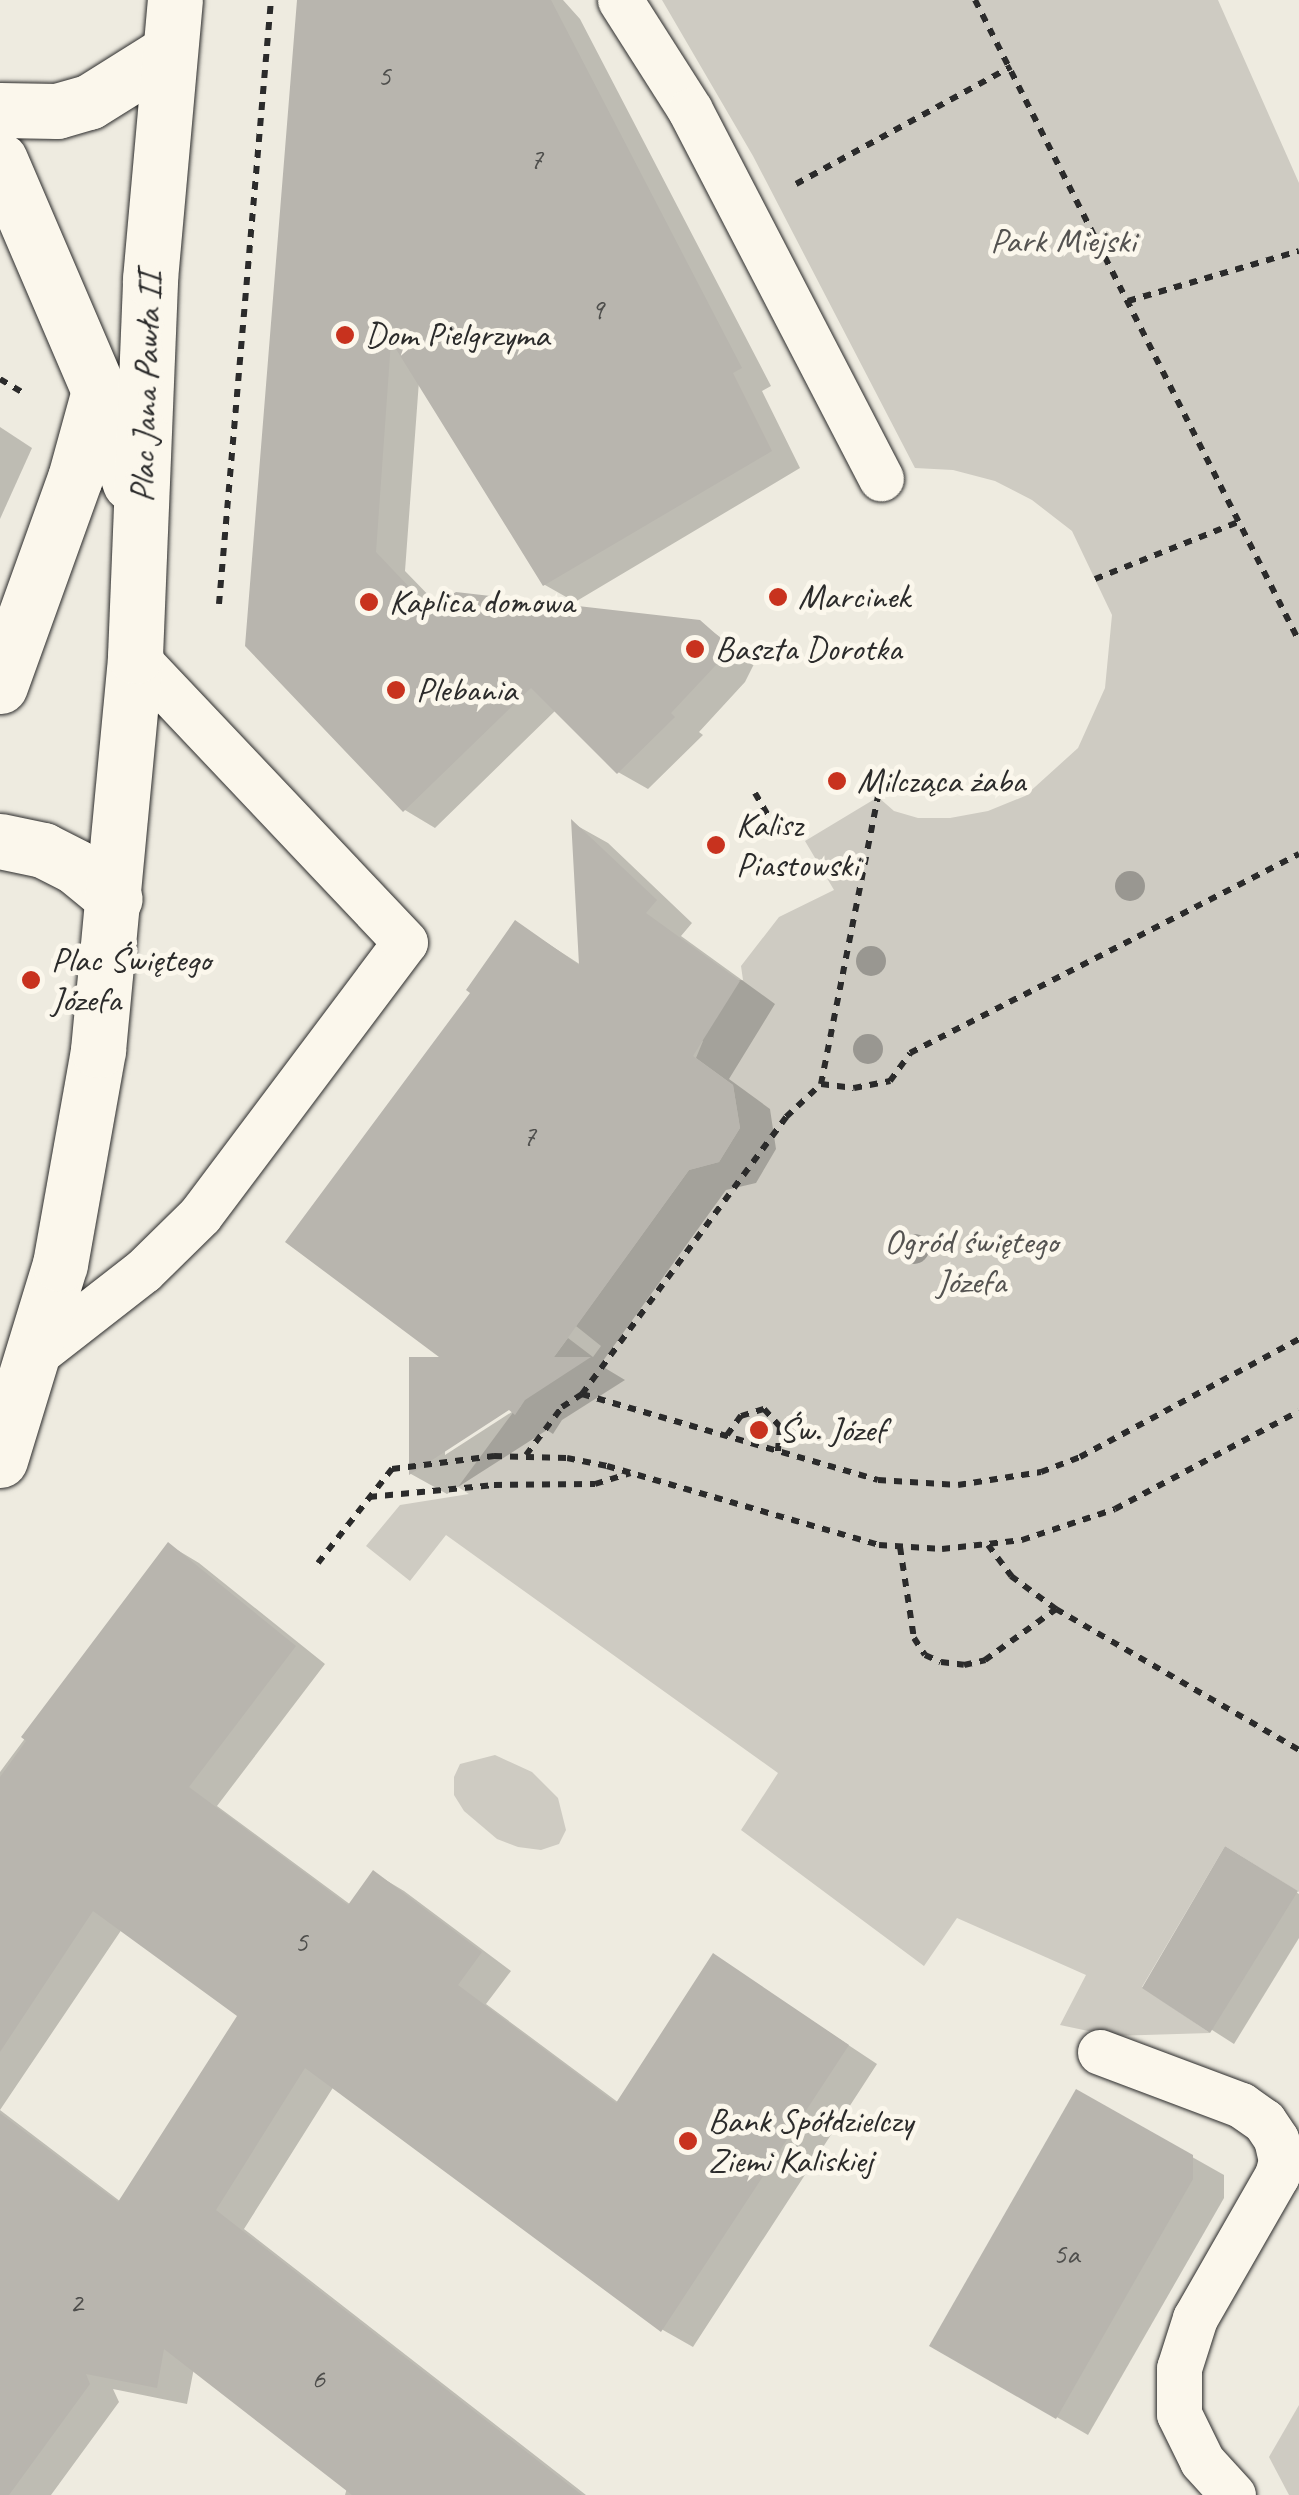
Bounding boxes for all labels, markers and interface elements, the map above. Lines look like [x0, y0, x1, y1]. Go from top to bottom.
house number: 5 [377, 57, 391, 93]
house number: 7 [529, 140, 543, 176]
park label: Park Miejski [990, 220, 1136, 262]
street label: Plac Jana Pawła II [121, 271, 171, 503]
house number: 9 [590, 291, 604, 327]
place label: Dom Pielgrzyma [365, 314, 549, 356]
marker: Dom Pielgrzyma [334, 324, 356, 346]
place label: Marcinek [798, 576, 910, 618]
place label: Kaplica domowa [389, 581, 574, 623]
marker: Marcinek [767, 586, 789, 608]
marker: Kaplica domowa [358, 591, 380, 613]
place label: Baszta Dorotka [715, 628, 902, 670]
marker: Baszta Dorotka [684, 638, 706, 660]
place label: Plebania [416, 669, 517, 711]
marker: Plebania [385, 679, 407, 701]
place label: Milcząca żaba [857, 760, 1025, 802]
marker: Milcząca żaba [826, 770, 848, 792]
place label: Kalisz Piastowski [736, 804, 858, 886]
marker: Kalisz Piastowski [705, 834, 727, 856]
place label: Plac Świętego Józefa [51, 939, 211, 1021]
marker: Plac Świętego Józefa [20, 969, 42, 991]
house number: 7 [522, 1117, 536, 1153]
park label: Ogród świętego Józefa [884, 1221, 1058, 1303]
place label: Św. Józef [779, 1409, 885, 1451]
marker: Św. Józef [748, 1419, 770, 1441]
house number: 5 [294, 1923, 308, 1959]
place label: Bank Spółdzielczy Ziemi Kaliskiej [708, 2100, 913, 2182]
marker: Bank Spółdzielczy Ziemi Kaliskiej [677, 2130, 699, 2152]
house number: 5a [1053, 2235, 1079, 2271]
house number: 2 [69, 2284, 83, 2320]
house number: 6 [311, 2360, 325, 2396]

